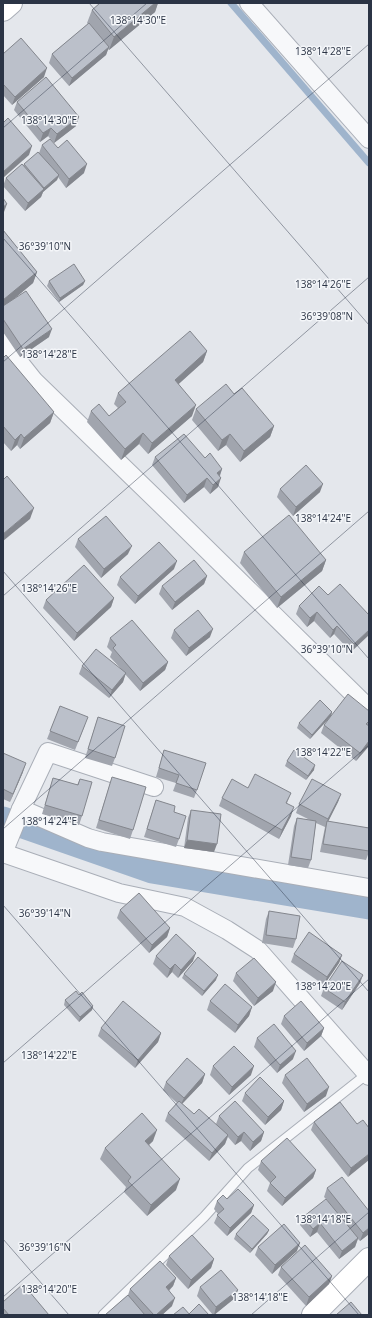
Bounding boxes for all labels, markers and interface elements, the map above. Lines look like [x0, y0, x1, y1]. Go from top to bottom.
text: 138°14'30"E [110, 13, 166, 27]
text: 138°14'28"E [295, 44, 351, 58]
text: 138°14'30"E [21, 113, 77, 127]
text: 36°39'10"N [19, 239, 71, 253]
text: 138°14'26"E [295, 277, 351, 291]
text: 36°39'08"N [301, 309, 353, 323]
text: 138°14'28"E [21, 347, 77, 361]
text: 138°14'24"E [295, 511, 351, 525]
text: 138°14'26"E [21, 581, 77, 595]
text: 36°39'10"N [301, 642, 353, 656]
text: 138°14'22"E [295, 745, 351, 759]
text: 138°14'24"E [21, 814, 77, 828]
text: 36°39'14"N [19, 906, 71, 920]
text: 138°14'20"E [295, 979, 351, 993]
text: 138°14'22"E [21, 1048, 77, 1062]
text: 138°14'18"E [295, 1212, 351, 1226]
text: 36°39'16"N [19, 1240, 71, 1254]
text: 138°14'20"E [21, 1282, 77, 1296]
text: 138°14'18"E [232, 1290, 288, 1304]

